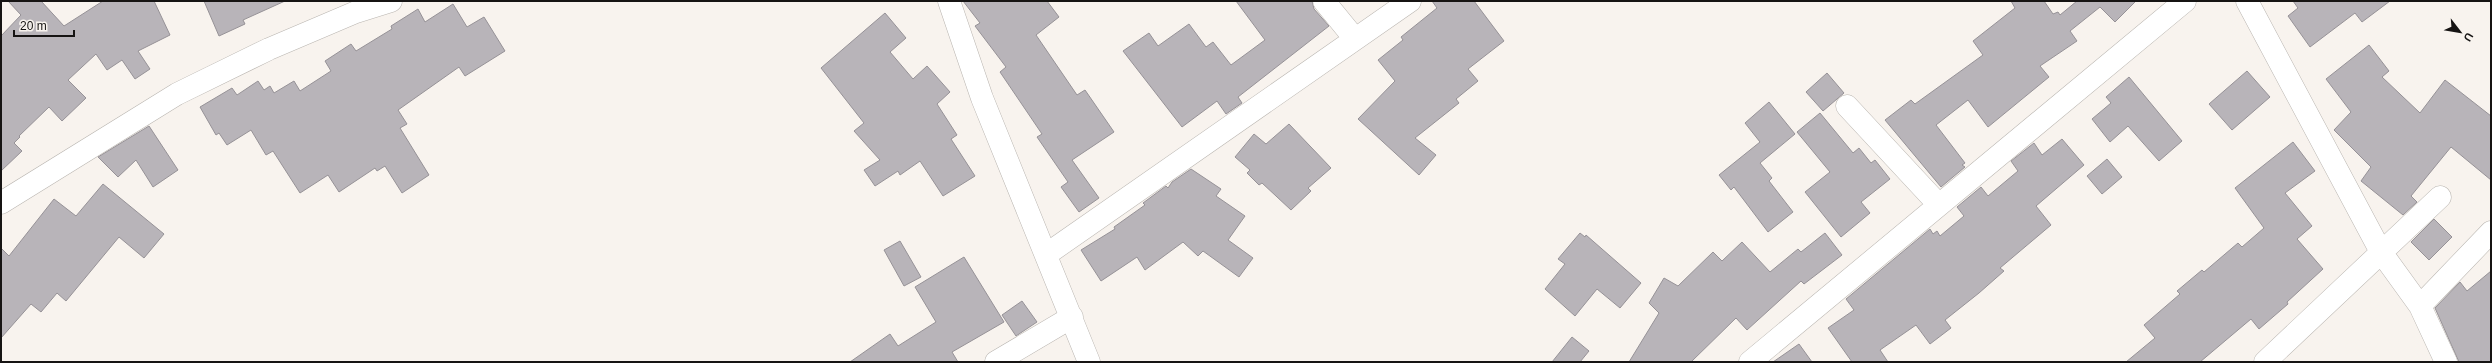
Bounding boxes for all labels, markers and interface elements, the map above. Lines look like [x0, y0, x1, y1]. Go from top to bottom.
scale bar [14, 12, 74, 38]
north arrow [2440, 12, 2480, 52]
text: 20 m [20, 19, 47, 33]
text: U [2461, 31, 2476, 44]

